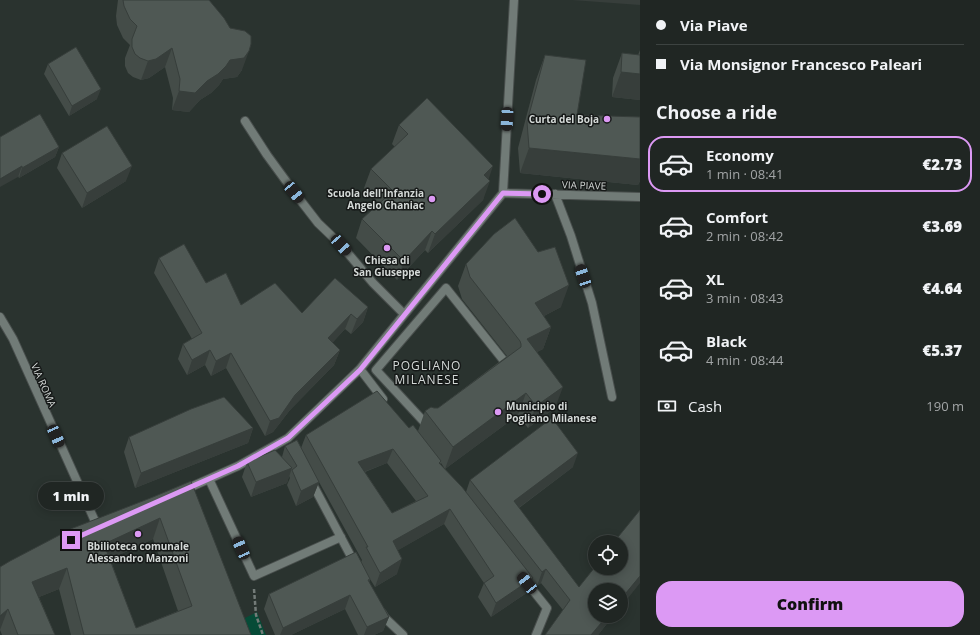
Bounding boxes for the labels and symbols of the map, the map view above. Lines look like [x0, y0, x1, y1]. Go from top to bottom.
car [500, 107, 514, 131]
place label: Curta del Boja [529, 112, 599, 126]
marker: Curta del Boja [602, 114, 612, 124]
street label: VIA PIAVE [562, 177, 606, 193]
car [282, 179, 306, 205]
route start [533, 185, 551, 203]
place label: Scuola dell'Infanzia Angelo Chaniac [328, 186, 424, 212]
marker: Scuola dell'Infanzia Angelo Chaniac [427, 194, 437, 204]
car [329, 232, 353, 258]
marker: Chiesa di San Giuseppe [382, 243, 392, 253]
place label: Chiesa di San Giuseppe [353, 253, 421, 279]
car [574, 263, 592, 289]
district label: POGLIANO MILANESE [393, 357, 461, 388]
street label: VIA ROMA [28, 361, 60, 410]
place label: Municipio di Pogliano Milanese [506, 399, 597, 425]
marker: Municipio di Pogliano Milanese [493, 407, 503, 417]
car [46, 423, 66, 449]
callout: 1 min [38, 482, 104, 510]
marker: Bbilioteca comunale Alessandro Manzoni [133, 529, 143, 539]
route end [62, 531, 80, 549]
car [231, 535, 251, 561]
place label: Bbilioteca comunale Alessandro Manzoni [87, 539, 189, 565]
car [515, 570, 539, 596]

